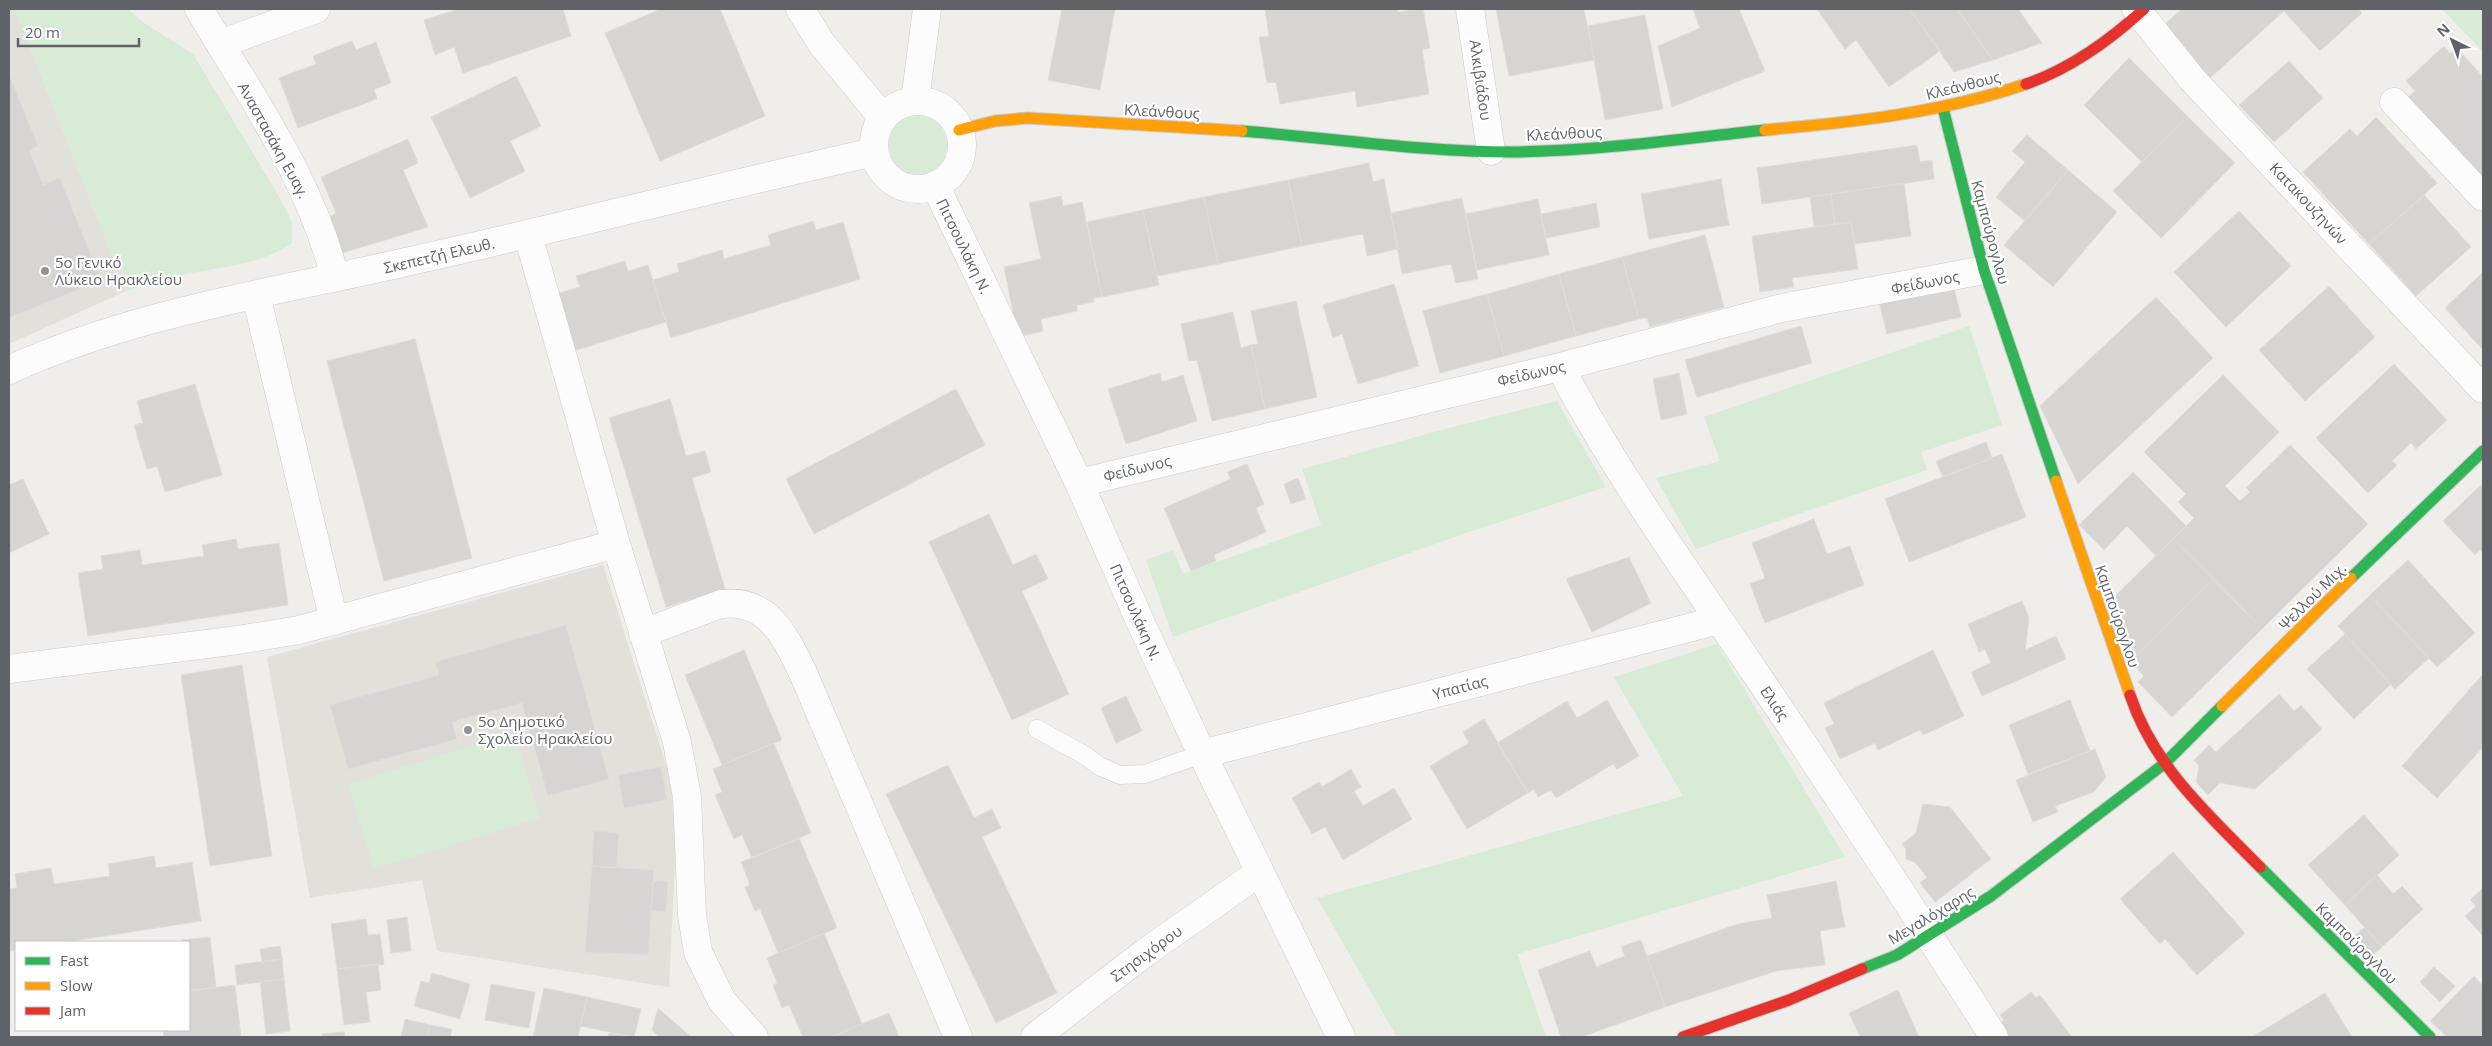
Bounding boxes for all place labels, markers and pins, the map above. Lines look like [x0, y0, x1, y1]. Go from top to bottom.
place label: 5ο Γενικό Λύκειο Ηρακλείου [55, 252, 182, 289]
marker: 5ο Γενικό Λύκειο Ηρακλείου [39, 265, 51, 277]
place label: 5ο Δημοτικό Σχολείο Ηρακλείου [478, 711, 612, 748]
marker: 5ο Δημοτικό Σχολείο Ηρακλείου [462, 724, 474, 736]

